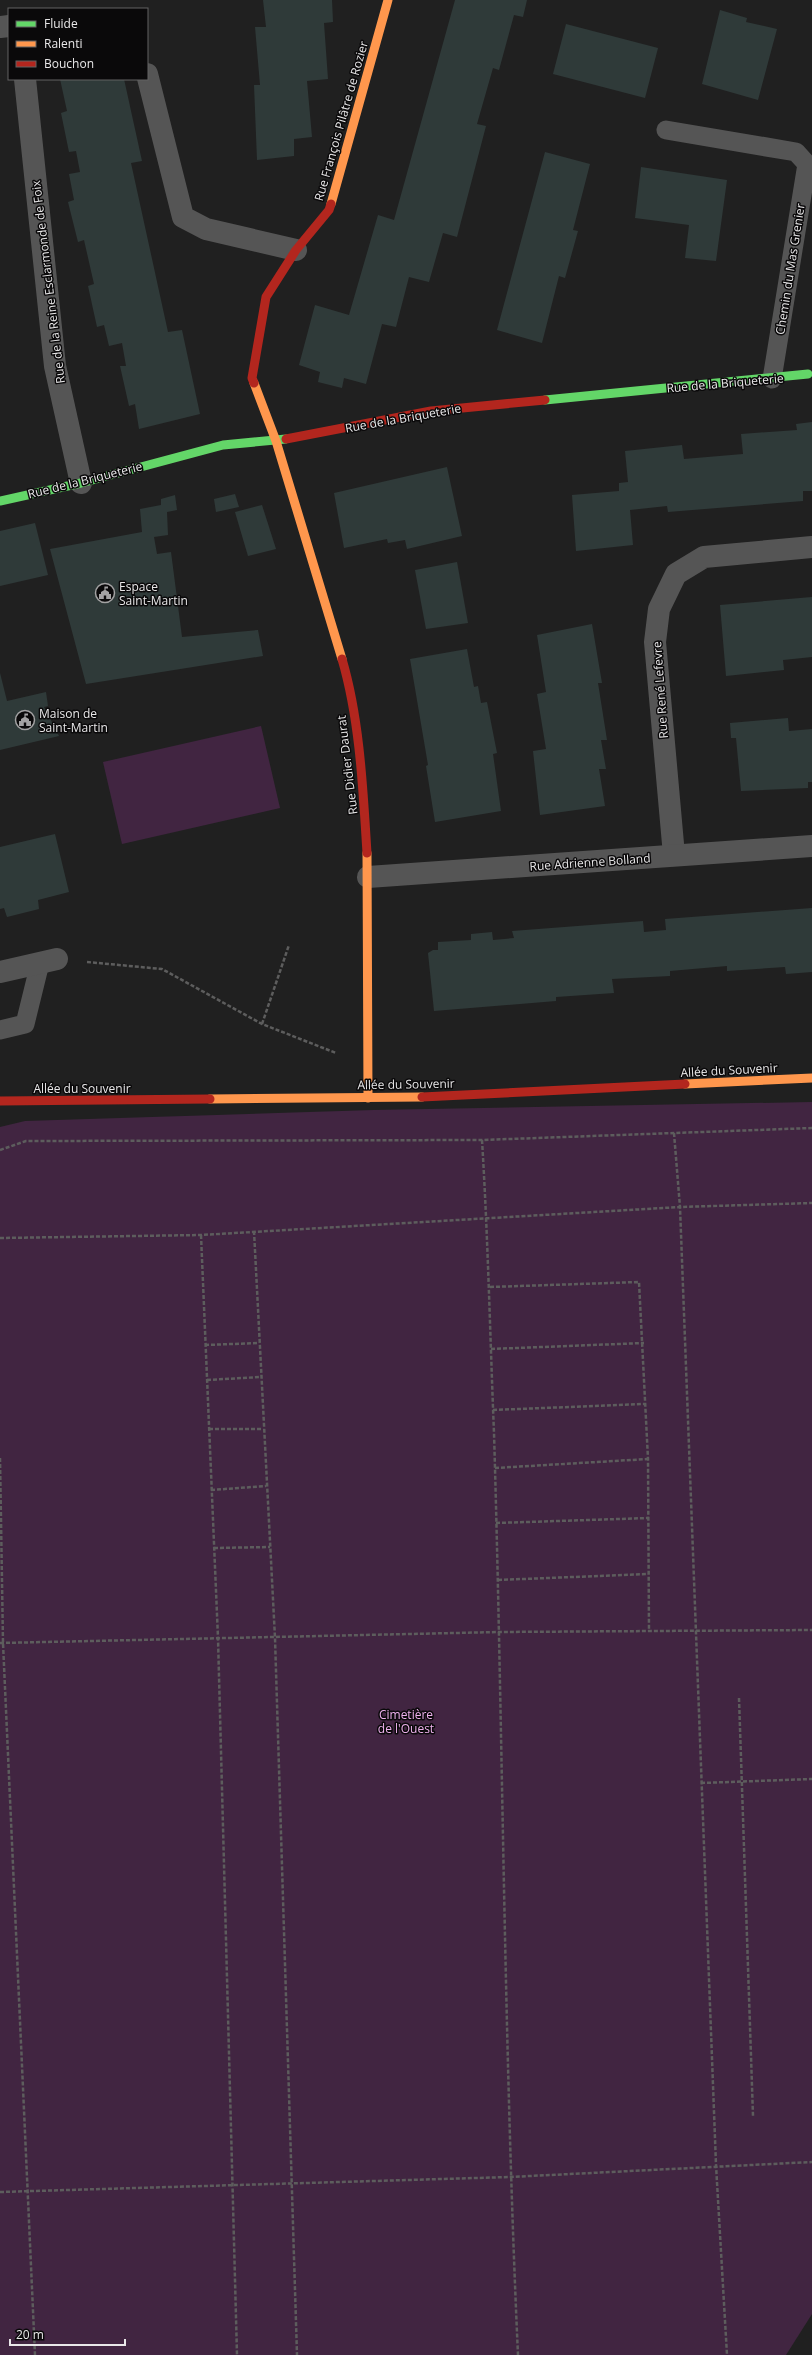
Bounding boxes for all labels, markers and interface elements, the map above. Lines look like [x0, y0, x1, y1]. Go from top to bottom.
legend [8, 8, 148, 80]
text: Fluide [44, 15, 78, 32]
text: Ralenti [44, 35, 83, 52]
street label: Rue François Pilâtre de Rozier [310, 39, 372, 203]
text: Bouchon [44, 55, 94, 72]
street label: Rue de la Reine Esclarmonde de Foix [27, 179, 69, 385]
street label: Chemin du Mas Grenier [771, 202, 809, 336]
street label: Rue de la Briqueterie [666, 369, 784, 397]
street label: Rue de la Briqueterie [344, 399, 463, 437]
street label: Rue de la Briqueterie [26, 457, 144, 502]
place label: Espace Saint-Martin [119, 578, 188, 609]
public building icon: Espace Saint-Martin [94, 582, 116, 604]
street label: Rue René Lefevre [648, 641, 672, 739]
place label: Maison de Saint-Martin [39, 705, 108, 736]
public building icon: Maison de Saint-Martin [14, 709, 36, 731]
street label: Rue Didier Daurat [332, 714, 362, 816]
street label: Rue Adrienne Bolland [529, 849, 651, 875]
street label: Allée du Souvenir [680, 1059, 778, 1081]
street label: Allée du Souvenir [357, 1075, 455, 1093]
street label: Allée du Souvenir [33, 1080, 131, 1097]
park label: Cimetière de l'Ouest [378, 1706, 434, 1737]
scale bar [10, 2321, 125, 2347]
text: 20 m [16, 2326, 44, 2343]

